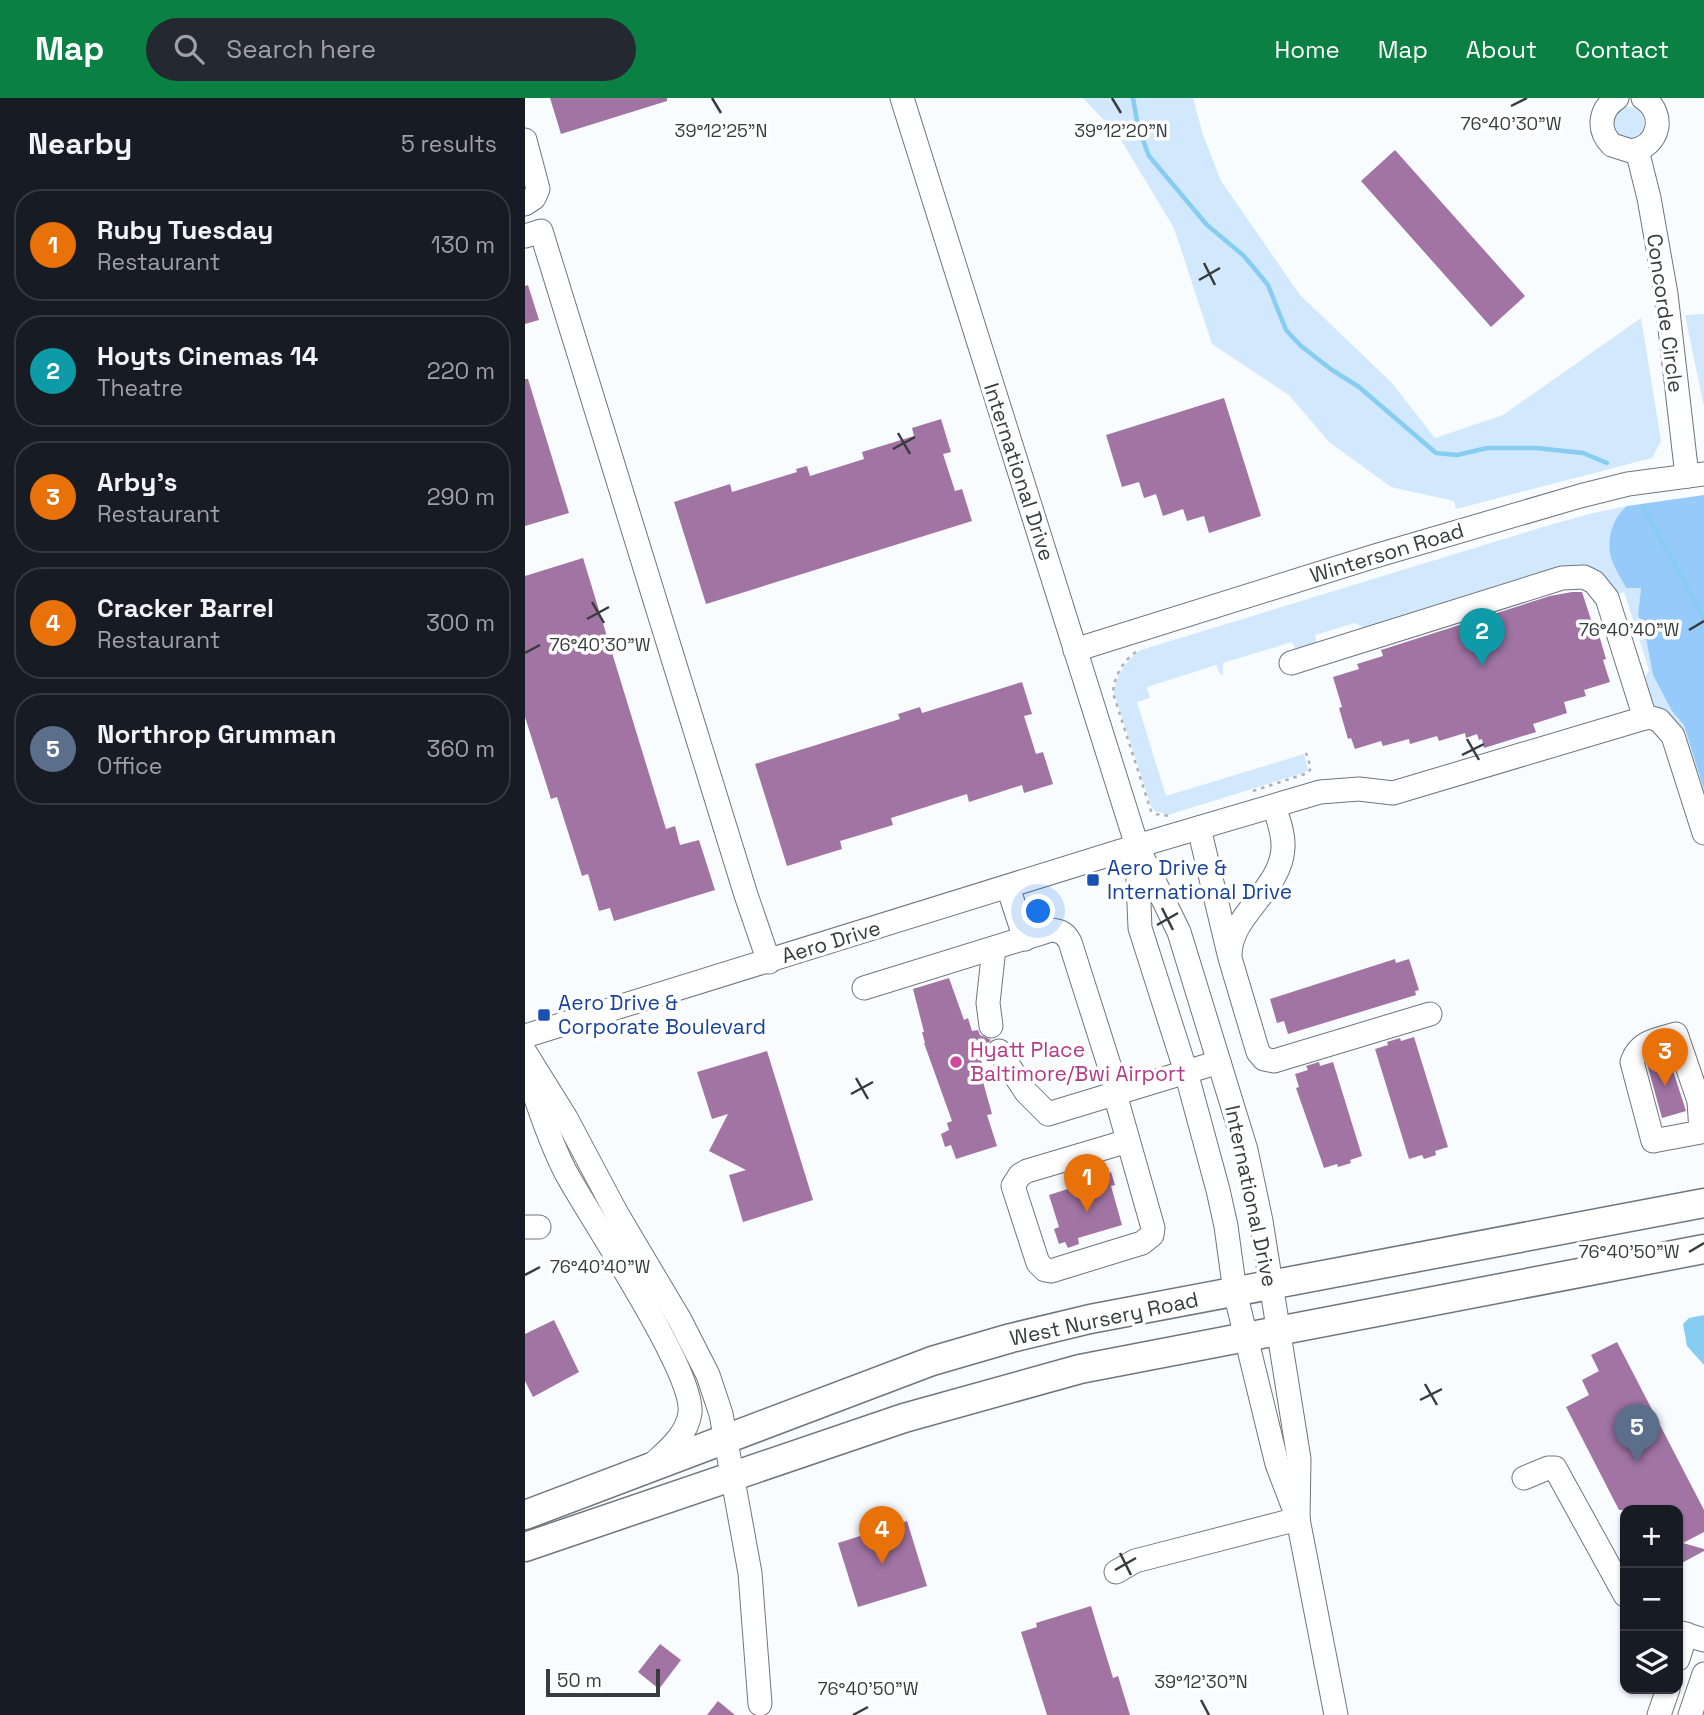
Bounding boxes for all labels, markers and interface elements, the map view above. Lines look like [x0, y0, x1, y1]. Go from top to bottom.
search box [146, 18, 636, 81]
text: Map [35, 28, 104, 70]
icon: search [170, 30, 208, 68]
text: Search here [226, 32, 376, 66]
text: Home [1274, 34, 1340, 65]
text: Map [1378, 34, 1428, 65]
text: About [1466, 34, 1537, 65]
text: Contact [1575, 34, 1669, 65]
text: 76°40'30"W [1460, 112, 1562, 135]
text: 39°12'25"N [675, 119, 767, 142]
text: 39°12'20"N [1074, 119, 1168, 142]
text: Nearby [28, 124, 132, 163]
text: 5 results [401, 129, 497, 159]
text: Ruby Tuesday [97, 213, 273, 247]
text: 1 [48, 230, 58, 260]
text: 130 m [431, 230, 495, 260]
street label: Concorde Circle [1641, 232, 1690, 394]
text: Restaurant [97, 247, 220, 277]
text: Hoyts Cinemas 14 [97, 339, 318, 373]
text: 2 [46, 356, 60, 386]
text: 220 m [427, 356, 495, 386]
text: Theatre [97, 373, 183, 403]
street label: International Drive [978, 380, 1061, 564]
text: Arby's [97, 465, 177, 499]
text: 3 [46, 482, 60, 512]
text: 290 m [427, 482, 495, 512]
text: Restaurant [97, 499, 220, 529]
street label: Winterson Road [1307, 516, 1467, 589]
text: Cracker Barrel [97, 591, 274, 625]
text: 4 [46, 608, 60, 638]
text: 300 m [426, 608, 495, 638]
pin: 2 [1459, 608, 1505, 666]
text: 76°40'40"W [1579, 618, 1680, 641]
text: Restaurant [97, 625, 220, 655]
text: 76°40'30"W [549, 633, 651, 656]
text: Northrop Grumman [97, 717, 336, 751]
text: 5 [46, 734, 60, 764]
text: 360 m [427, 734, 495, 764]
text: Office [97, 751, 162, 781]
place label: Aero Drive & International Drive [1107, 854, 1292, 905]
marker: Aero Drive & International Drive [1085, 872, 1101, 888]
your location [1021, 894, 1055, 928]
street label: Aero Drive [778, 914, 884, 969]
place label: Aero Drive & Corporate Boulevard [558, 989, 766, 1040]
marker: Aero Drive & Corporate Boulevard [536, 1007, 552, 1023]
pin: 3 [1642, 1028, 1688, 1086]
place label: Hyatt Place Baltimore/Bwi Airport [970, 1036, 1186, 1087]
marker: Hyatt Place Baltimore/Bwi Airport [948, 1054, 964, 1070]
street label: International Drive [1219, 1103, 1284, 1289]
pin: 1 [1064, 1154, 1110, 1212]
text: 76°40'50"W [1579, 1240, 1680, 1263]
text: 76°40'40"W [550, 1255, 651, 1278]
street label: West Nursery Road [1007, 1285, 1201, 1352]
pin: 5 [1614, 1404, 1660, 1462]
map controls [1620, 1505, 1683, 1694]
button: + [1620, 1505, 1683, 1568]
pin: 4 [859, 1506, 905, 1564]
button: − [1620, 1568, 1683, 1631]
button: layers [1620, 1631, 1683, 1694]
scale bar [546, 1666, 660, 1698]
text: 50 m [557, 1668, 602, 1693]
text: 39°12'30"N [1154, 1670, 1248, 1693]
text: 76°40'50"W [818, 1677, 919, 1700]

